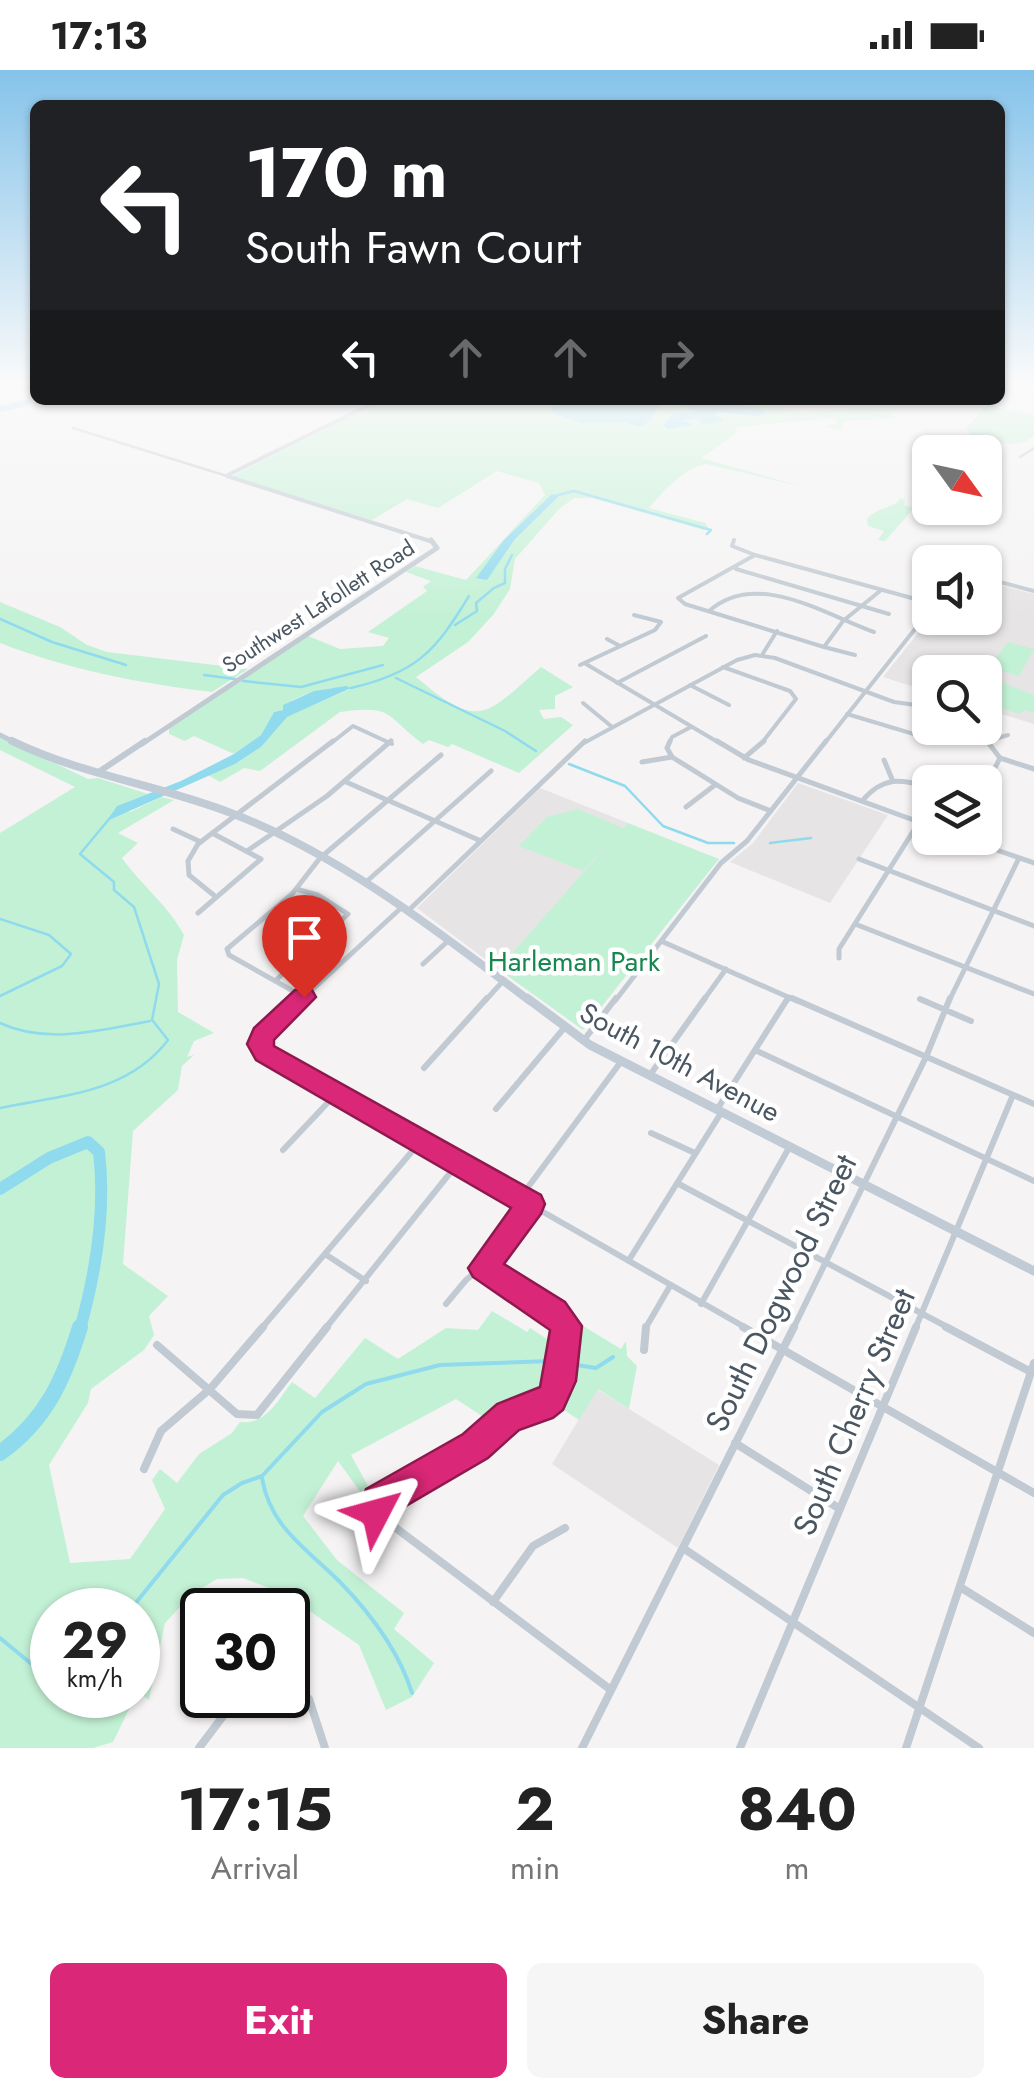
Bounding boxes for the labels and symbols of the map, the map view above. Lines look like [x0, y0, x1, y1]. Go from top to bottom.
north arrow [912, 435, 1002, 525]
street label: Southwest Lafollett Road [215, 532, 421, 680]
pin [262, 895, 347, 998]
park label: Harleman Park [488, 941, 661, 982]
street label: South 10th Avenue [572, 992, 787, 1133]
street label: South Dogwood Street [694, 1146, 868, 1440]
street label: South Cherry Street [781, 1281, 927, 1543]
position arrow [324, 1461, 428, 1565]
speed limit sign: 30 [180, 1588, 310, 1718]

